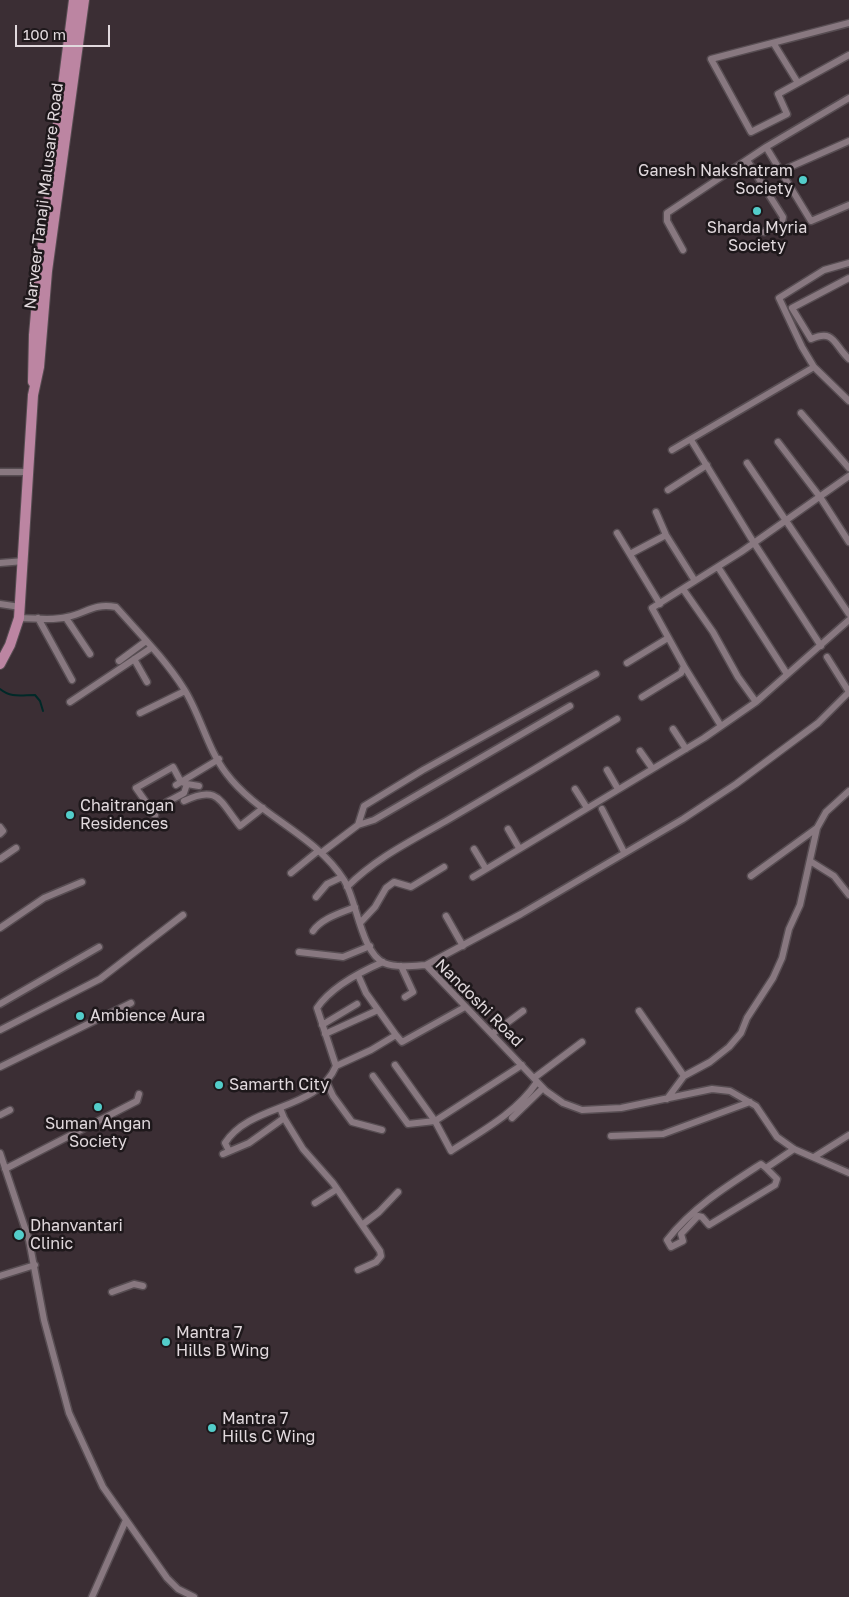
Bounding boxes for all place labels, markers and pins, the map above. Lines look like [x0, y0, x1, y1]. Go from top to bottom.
place label: Ganesh Nakshatram Society [638, 161, 793, 199]
marker: Ganesh Nakshatram Society [797, 174, 809, 186]
marker: Sharda Myria Society [751, 205, 763, 217]
place label: Sharda Myria Society [707, 218, 807, 256]
place label: Chaitrangan Residences [80, 796, 174, 834]
marker: Chaitrangan Residences [64, 809, 76, 821]
place label: Ambience Aura [90, 1006, 205, 1026]
marker: Ambience Aura [74, 1010, 86, 1022]
place label: Samarth City [229, 1075, 329, 1095]
marker: Samarth City [213, 1079, 225, 1091]
marker: Suman Angan Society [92, 1101, 104, 1113]
place label: Suman Angan Society [45, 1114, 151, 1152]
place label: Dhanvantari Clinic [30, 1216, 123, 1254]
marker: Dhanvantari Clinic [12, 1228, 26, 1242]
place label: Mantra 7 Hills B Wing [176, 1323, 269, 1361]
marker: Mantra 7 Hills B Wing [160, 1336, 172, 1348]
place label: Mantra 7 Hills C Wing [222, 1409, 315, 1447]
marker: Mantra 7 Hills C Wing [206, 1422, 218, 1434]

